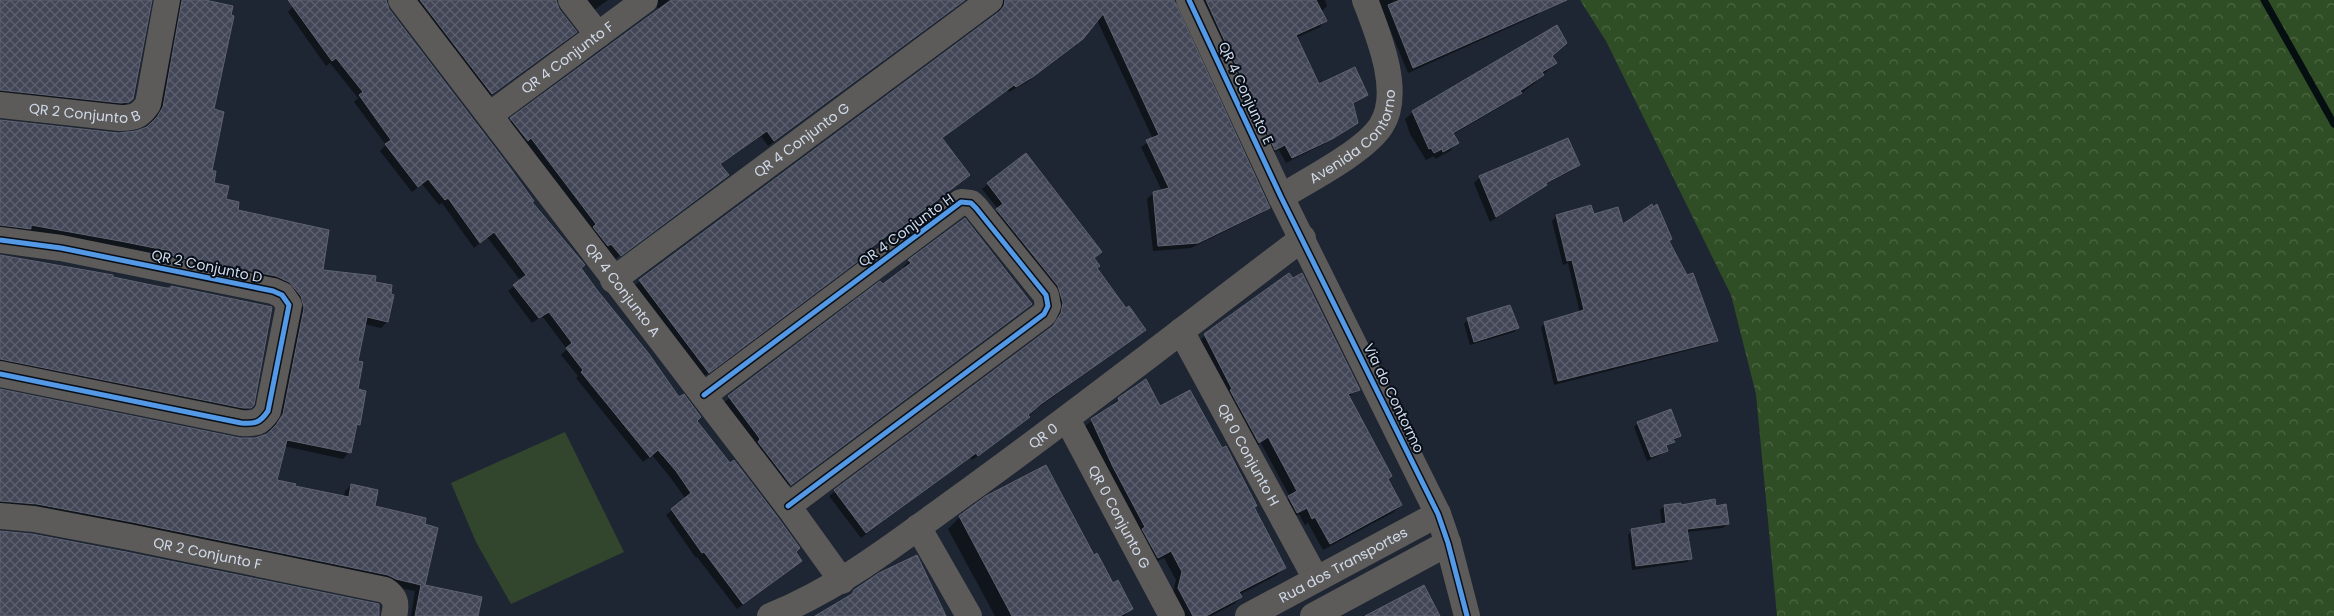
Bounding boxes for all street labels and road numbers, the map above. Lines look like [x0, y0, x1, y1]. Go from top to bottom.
street label: QR 4 Conjunto F [517, 16, 618, 99]
street label: QR 4 Conjunto E [1213, 39, 1279, 147]
street label: Avenida Contorno [1305, 89, 1400, 188]
street label: QR 2 Conjunto B [28, 98, 144, 128]
street label: QR 4 Conjunto G [750, 98, 854, 182]
street label: QR 4 Conjunto H [854, 189, 958, 271]
street label: QR 4 Conjunto A [580, 239, 665, 341]
street label: QR 2 Conjunto D [150, 244, 264, 288]
street label: Via do Contormo [1359, 340, 1429, 456]
street label: QR 0 Conjunto H [1212, 400, 1284, 509]
street label: QR 0 [1024, 418, 1062, 454]
street label: QR 0 Conjunto G [1083, 462, 1155, 572]
street label: Rua dos Transportes [1275, 522, 1411, 608]
street label: QR 2 Conjunto F [152, 532, 263, 574]

